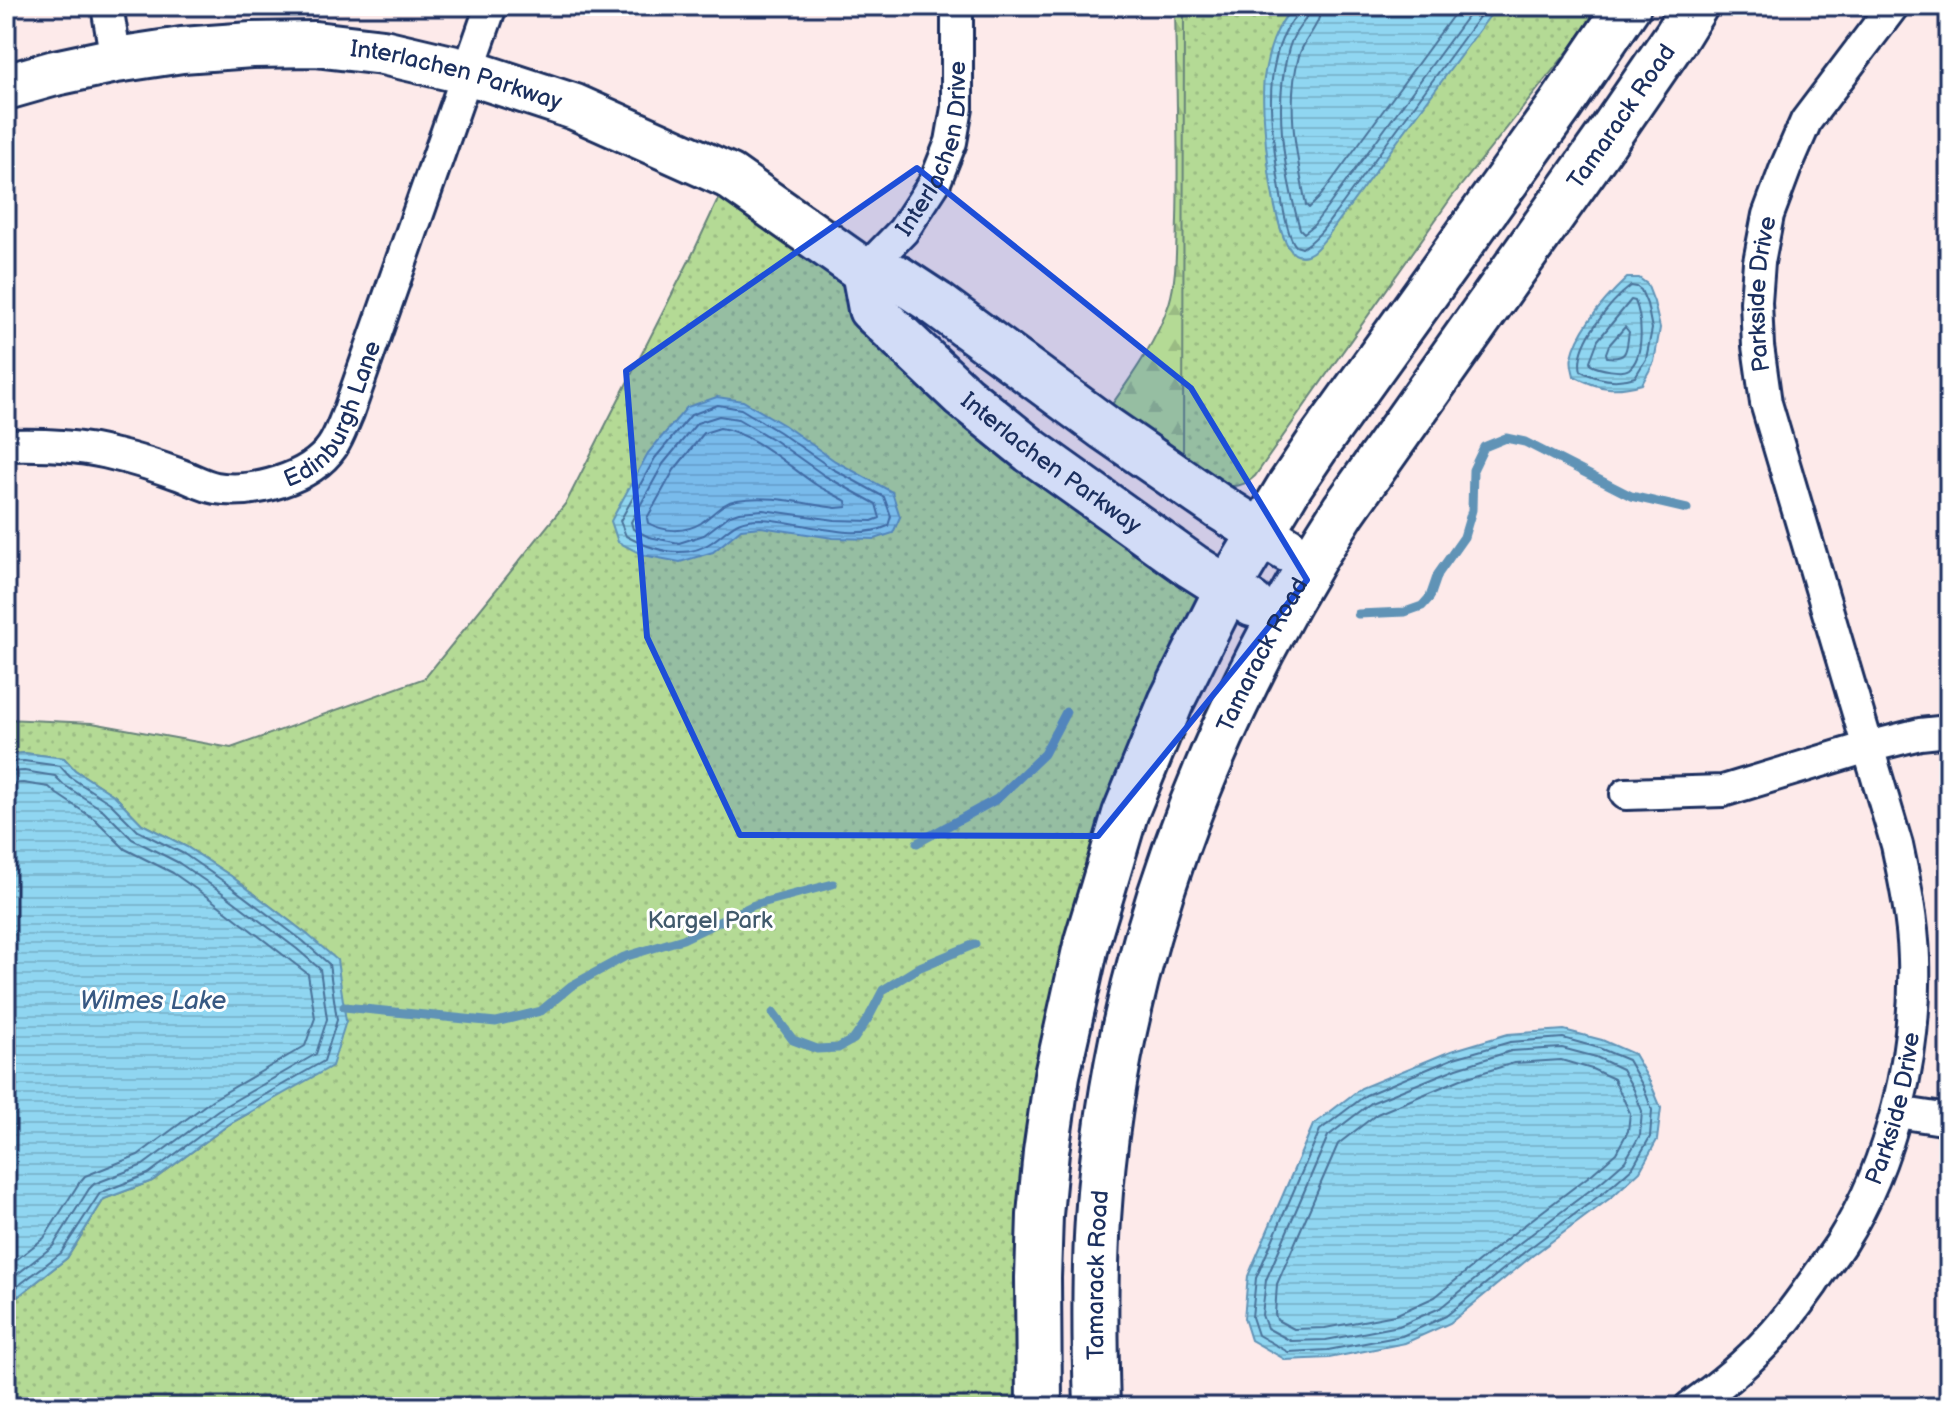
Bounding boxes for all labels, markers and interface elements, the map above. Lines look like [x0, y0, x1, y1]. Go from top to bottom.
street label: Interlachen Parkway [349, 34, 566, 117]
street label: Tamarack Road [1561, 39, 1682, 195]
street label: Interlachen Drive [890, 61, 973, 242]
street label: Parkside Drive [1742, 214, 1782, 374]
street label: Edinburgh Lane [279, 337, 387, 494]
street label: Interlachen Parkway [955, 386, 1147, 540]
street label: Tamarack Road [1211, 573, 1314, 737]
park label: Kargel Park [647, 906, 773, 935]
water label: Wilmes Lake [80, 986, 226, 1017]
street label: Parkside Drive [1859, 1031, 1926, 1189]
street label: Tamarack Road [1081, 1189, 1115, 1360]

